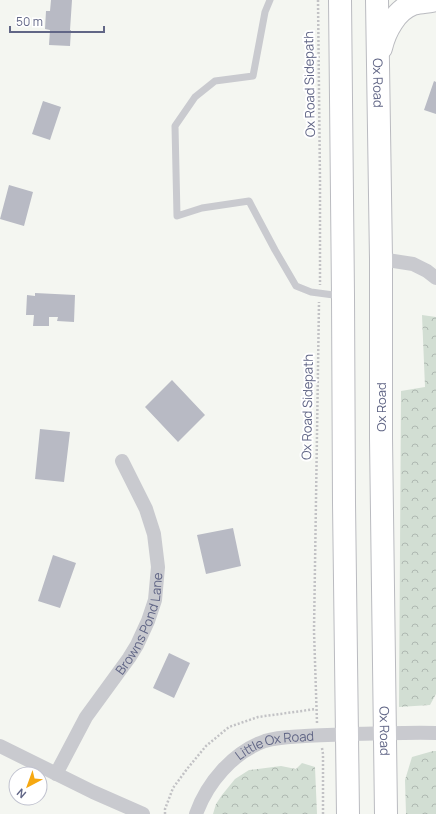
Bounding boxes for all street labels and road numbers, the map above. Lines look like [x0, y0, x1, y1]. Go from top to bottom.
street label: Ox Road Sidepath [299, 31, 319, 137]
street label: Ox Road [369, 58, 388, 108]
street label: Ox Road Sidepath [297, 354, 317, 460]
street label: Ox Road [372, 382, 390, 432]
street label: Browns Pond Lane [111, 571, 167, 678]
street label: Ox Road [376, 706, 394, 756]
street label: Little Ox Road [231, 726, 315, 764]

